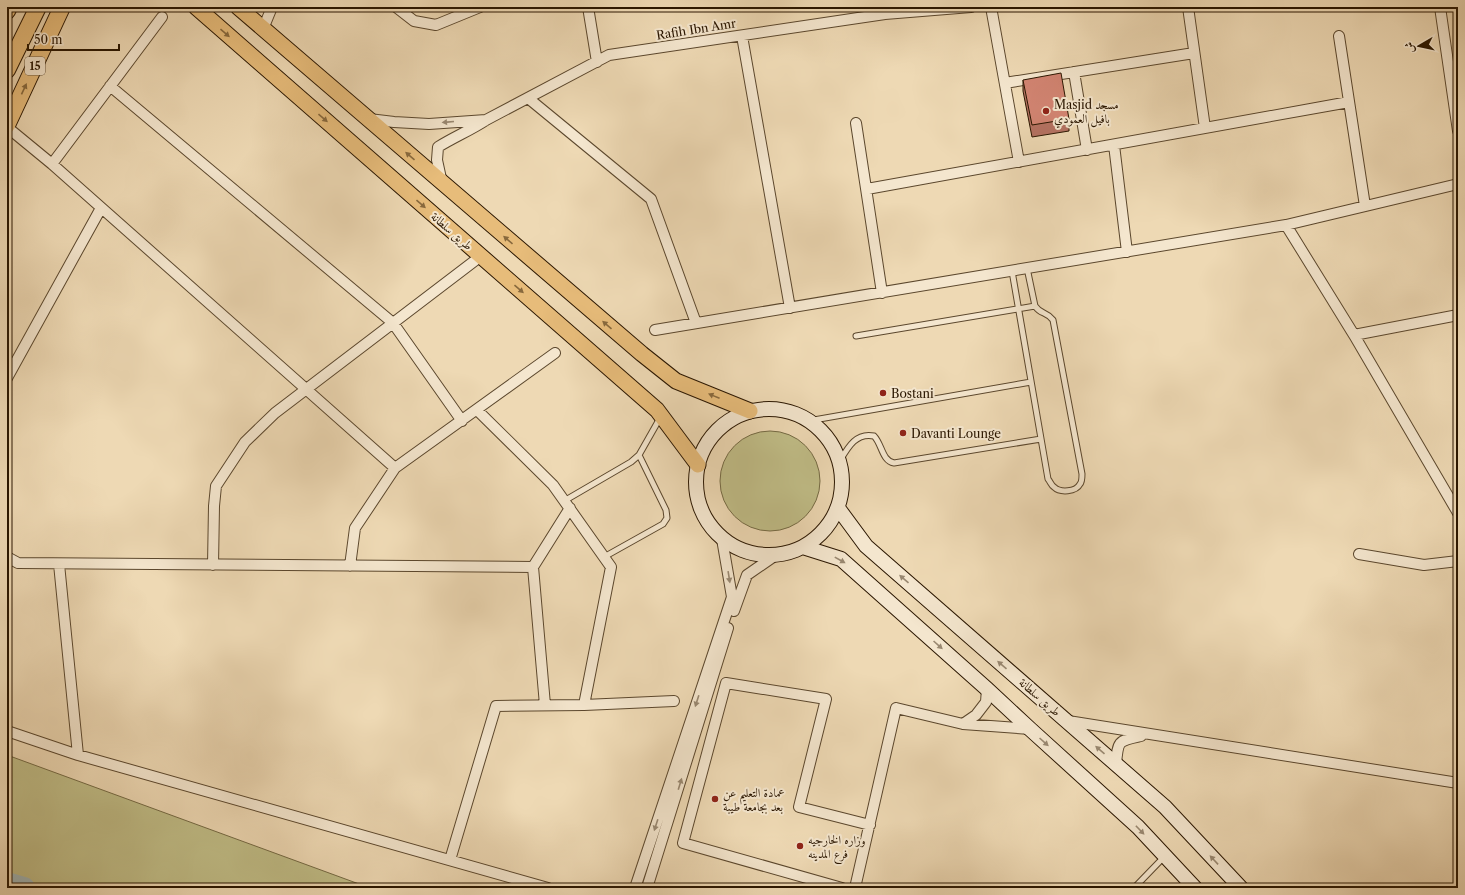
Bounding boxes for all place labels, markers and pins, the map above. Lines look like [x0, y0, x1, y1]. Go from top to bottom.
place label: Masjid مسجد بافيل العمودي [1054, 97, 1119, 129]
marker: Masjid مسجد بافيل العمودي [1041, 106, 1051, 116]
place label: Bostani [891, 386, 934, 401]
marker: Bostani [878, 388, 888, 398]
place label: Davanti Lounge [911, 426, 1001, 441]
marker: Davanti Lounge [898, 428, 908, 438]
place label: عمادة التعليم عن بعد بجامعة طيبة [723, 785, 785, 814]
marker: عمادة التعليم عن بعد بجامعة طيبة [710, 794, 720, 804]
place label: وزاره الخارجيه فرع المدينه [808, 832, 866, 865]
marker: وزاره الخارجيه فرع المدينه [795, 841, 805, 851]

